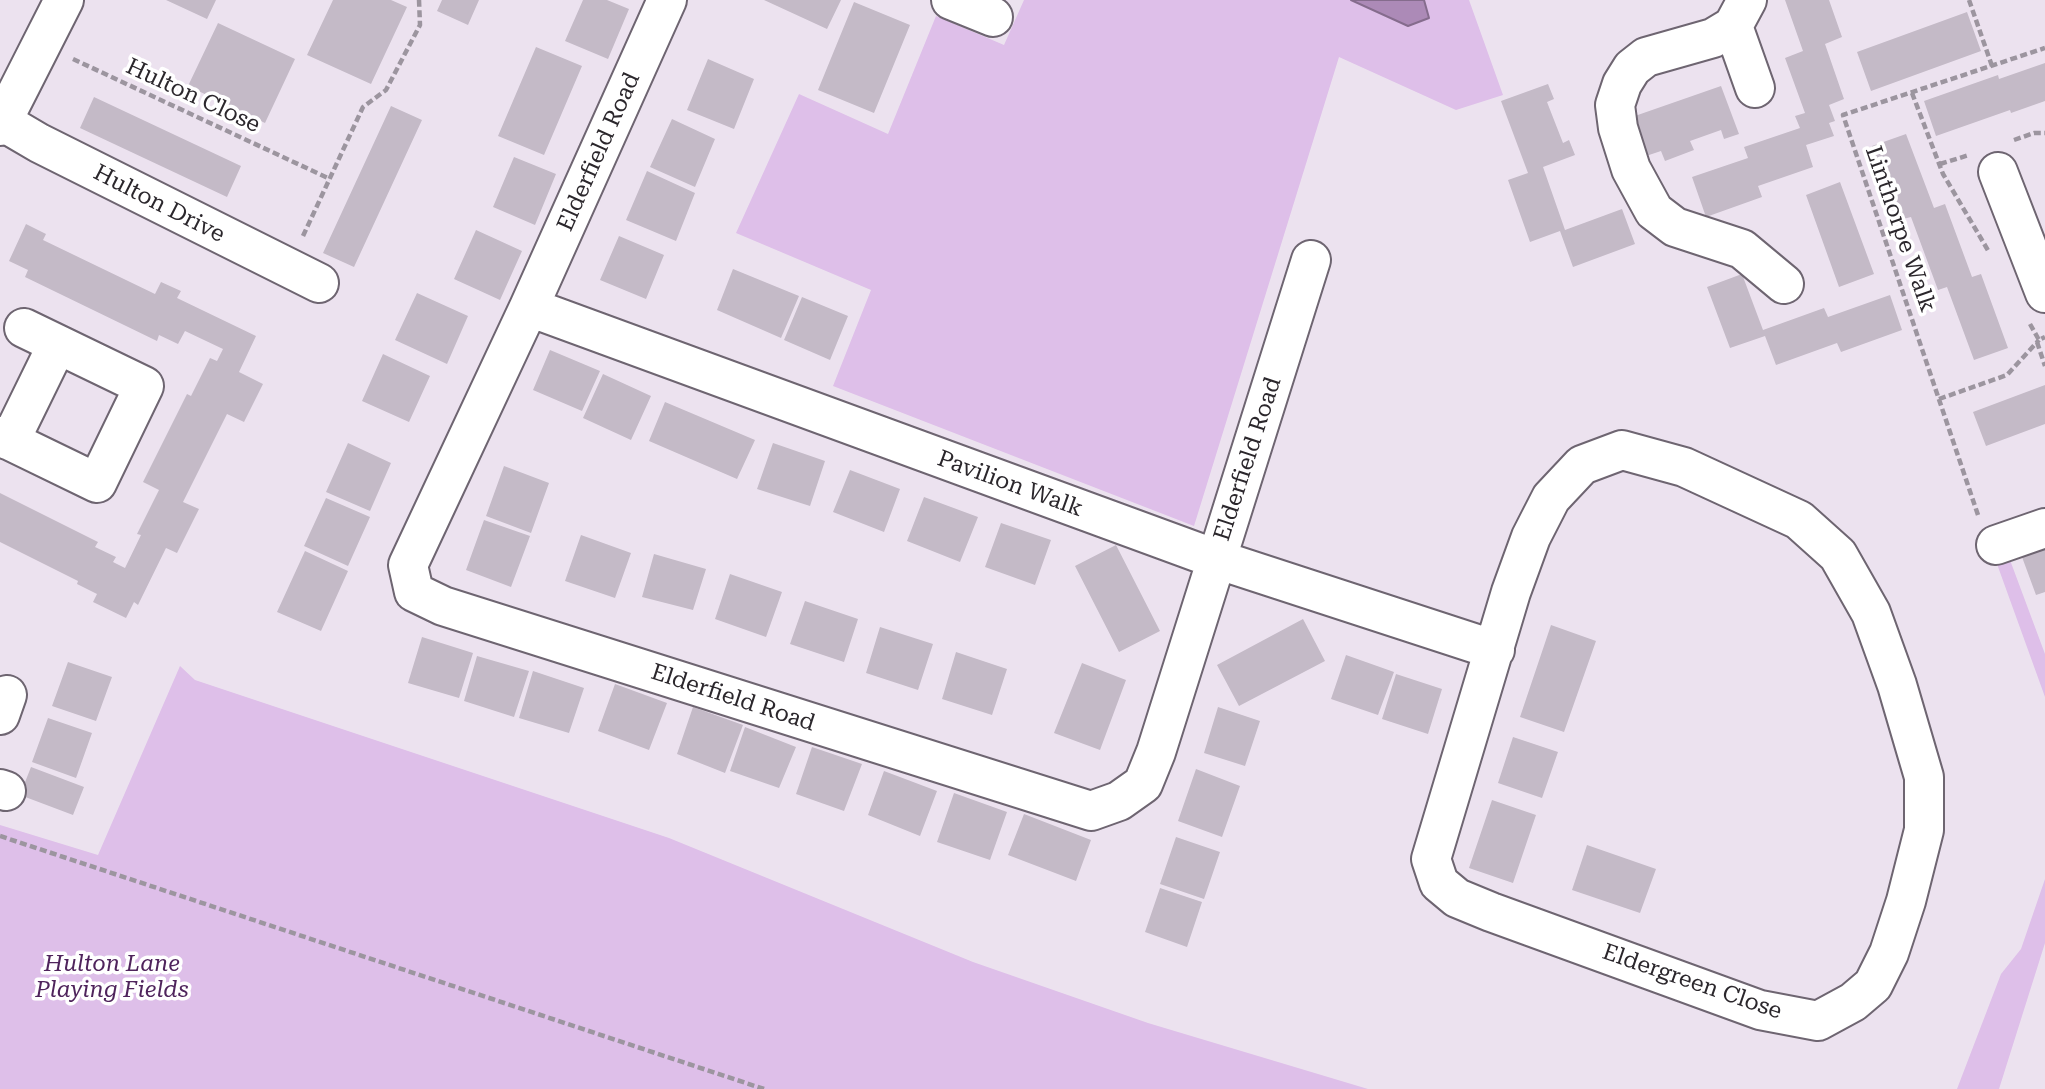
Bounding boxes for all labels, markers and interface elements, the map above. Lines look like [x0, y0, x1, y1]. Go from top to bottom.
street label: Hulton Close [122, 53, 264, 139]
street label: Elderfield Road [552, 68, 646, 236]
street label: Linthorpe Walk [1859, 143, 1941, 315]
street label: Hulton Drive [89, 159, 229, 249]
street label: Elderfield Road [1208, 374, 1288, 544]
street label: Pavilion Walk [934, 445, 1086, 523]
street label: Elderfield Road [648, 658, 818, 738]
street label: Eldergreen Close [1599, 938, 1785, 1026]
park label: Hulton Lane Playing Fields [35, 950, 189, 1004]

